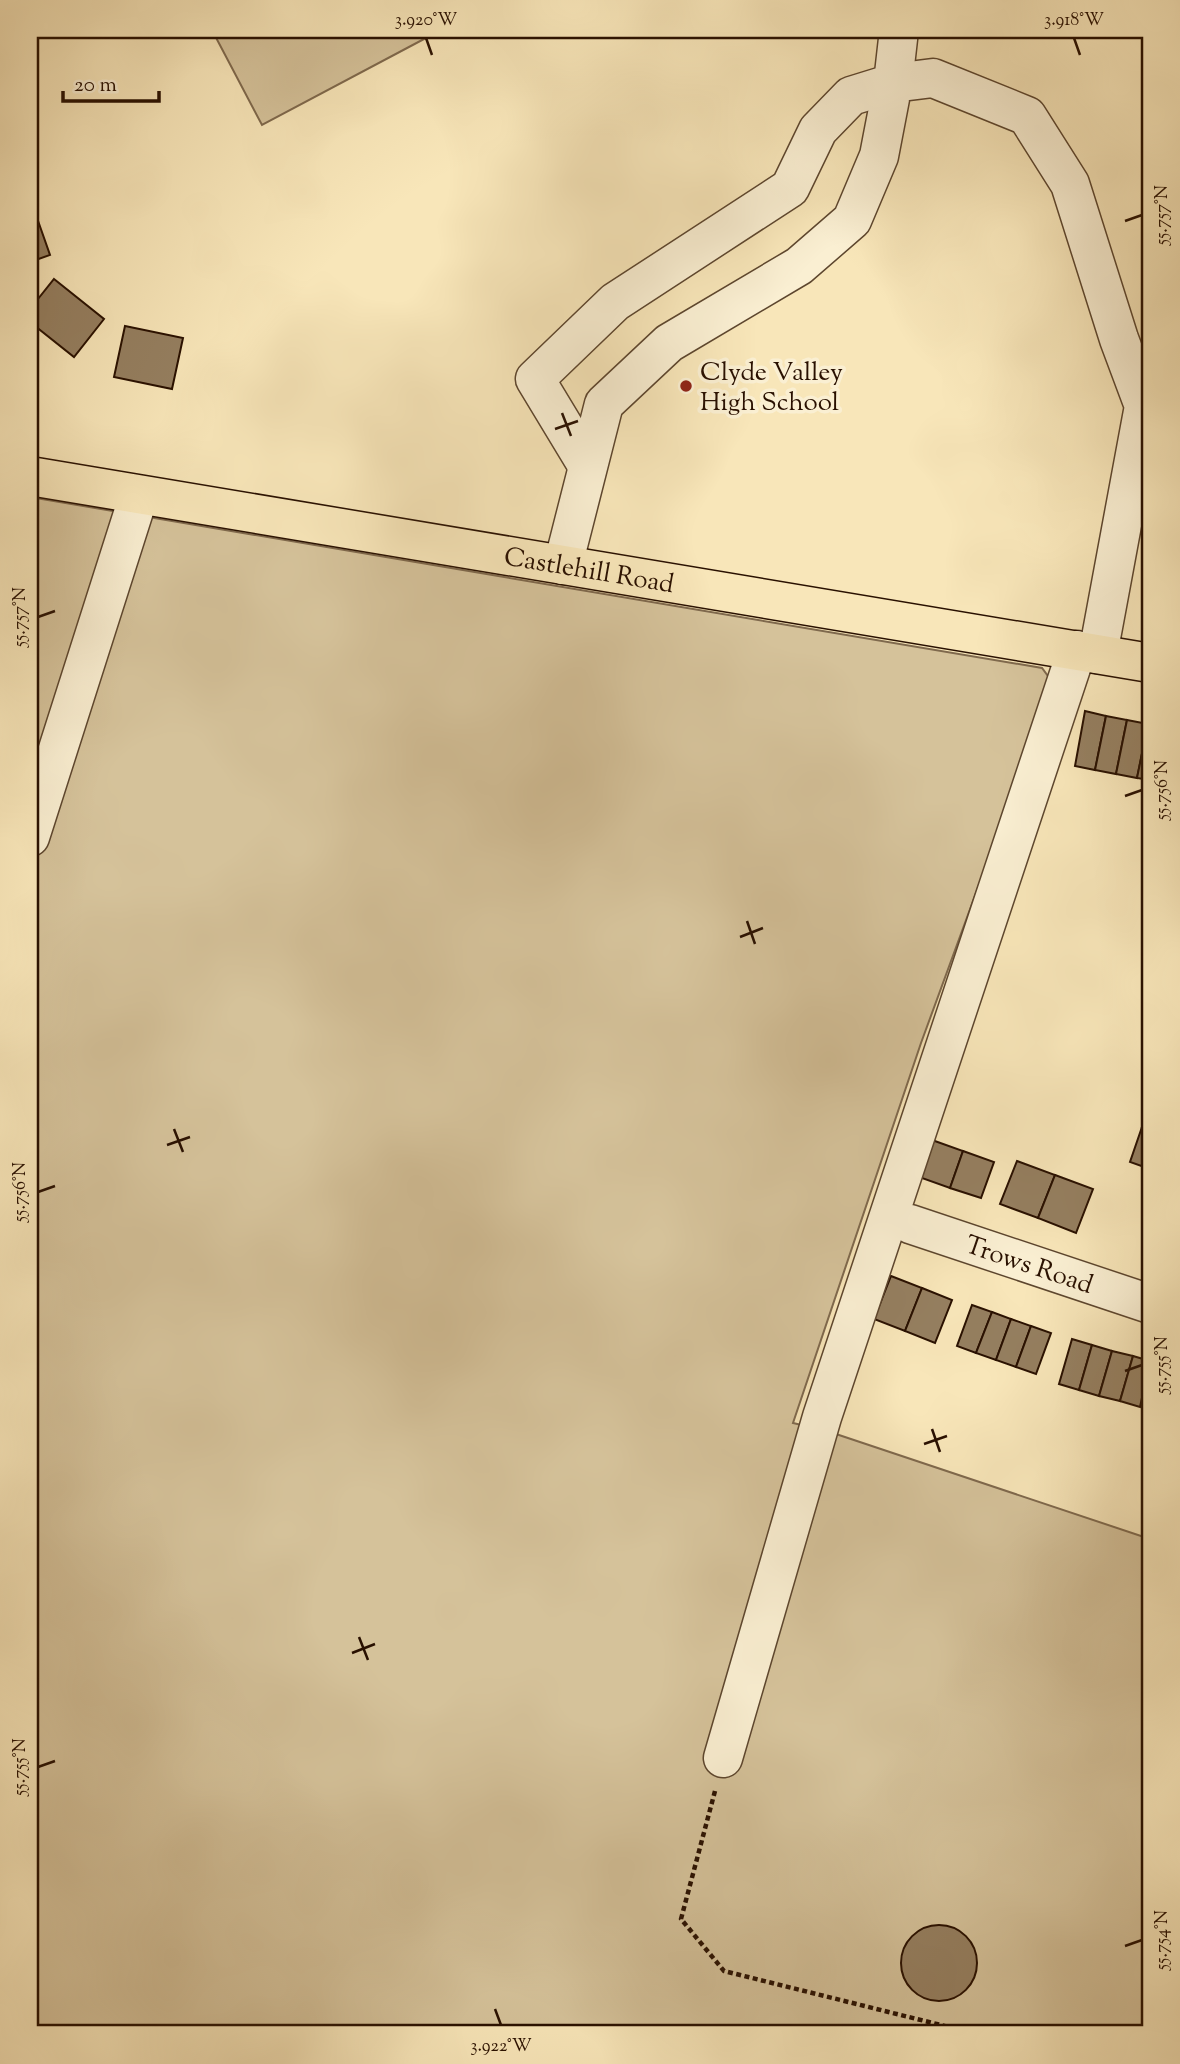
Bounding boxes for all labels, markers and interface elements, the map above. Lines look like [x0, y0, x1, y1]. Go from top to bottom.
text: 3.920°W [395, 8, 457, 34]
text: 3.918°W [1044, 8, 1104, 34]
scale bar [63, 60, 159, 104]
text: 20 m [74, 71, 117, 101]
text: 55.757°N [1150, 185, 1176, 246]
place label: Clyde Valley High School [700, 355, 843, 422]
marker: Clyde Valley High School [678, 378, 694, 394]
street label: Castlehill Road [501, 539, 677, 604]
text: 55.757°N [8, 587, 34, 648]
text: 55.756°N [1150, 760, 1176, 821]
text: 55.756°N [8, 1162, 34, 1223]
street label: Trows Road [960, 1228, 1098, 1305]
text: 55.755°N [1150, 1336, 1176, 1395]
text: 55.755°N [8, 1738, 34, 1797]
text: 55.754°N [1150, 1910, 1176, 1971]
text: 3.922°W [470, 2034, 532, 2060]

